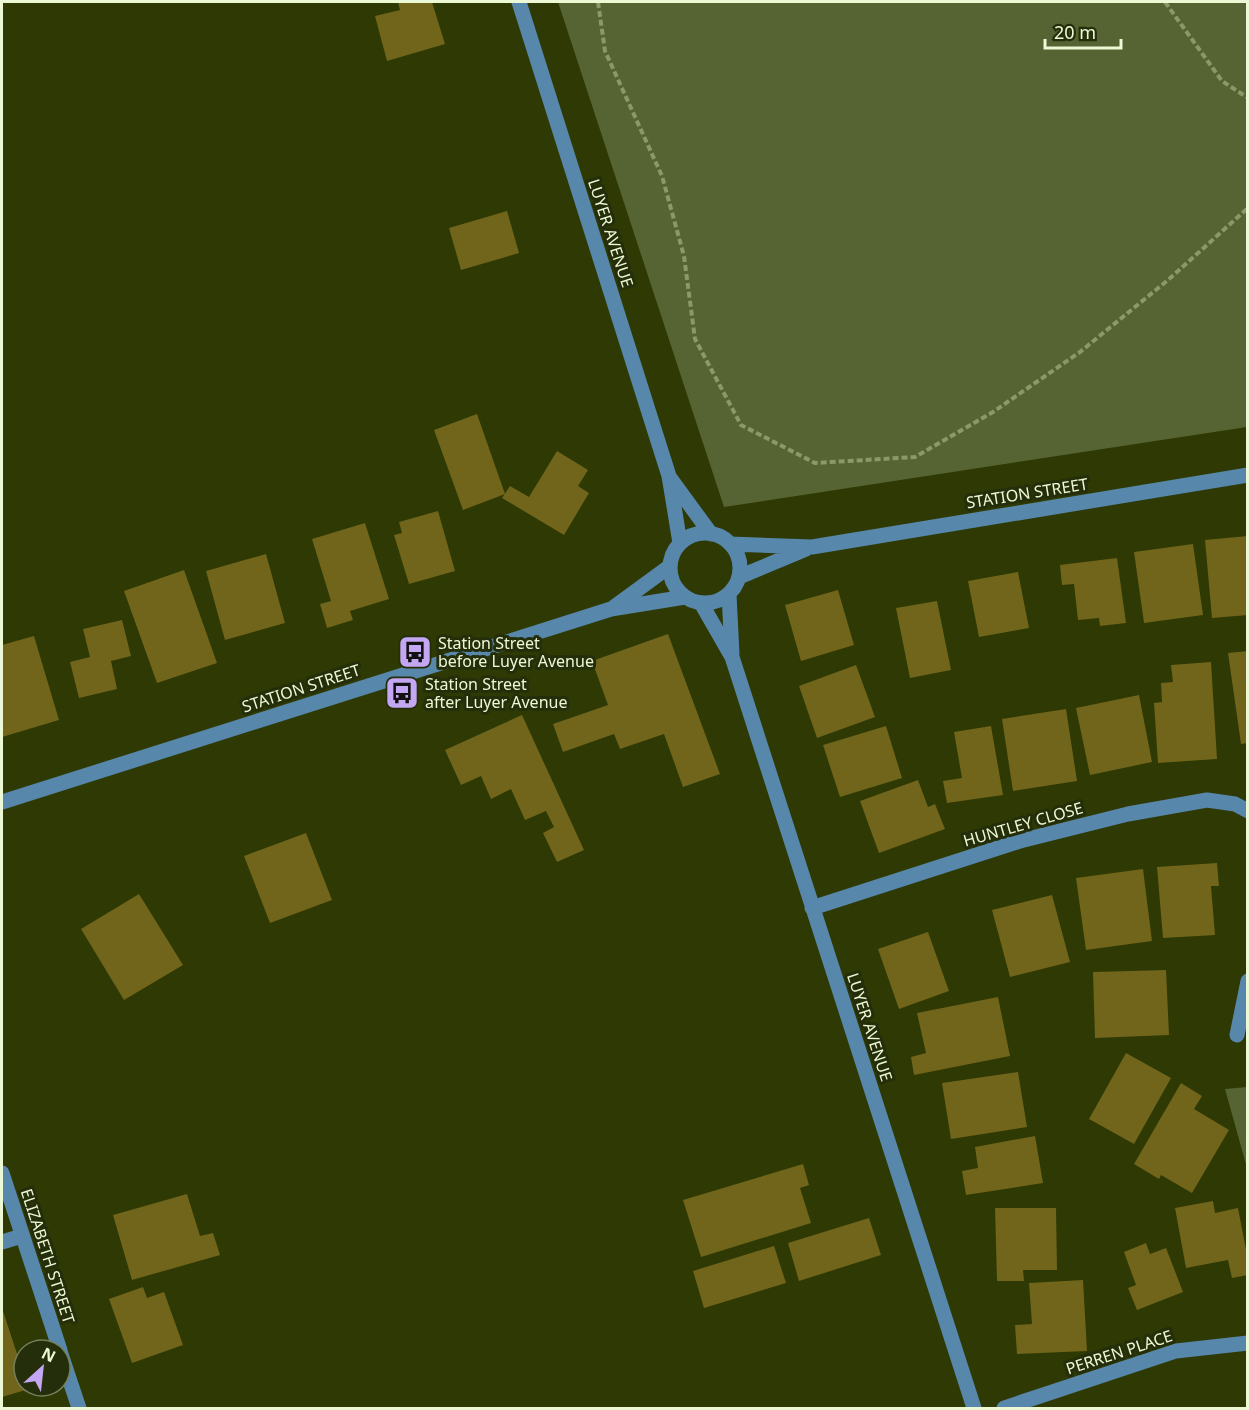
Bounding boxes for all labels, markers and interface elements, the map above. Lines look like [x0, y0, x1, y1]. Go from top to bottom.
scale bar [1045, 12, 1122, 50]
text: 20 m [1054, 20, 1096, 44]
street label: LUYER AVENUE [583, 176, 639, 290]
street label: STATION STREET [964, 472, 1090, 513]
place label: Station Street before Luyer Avenue [438, 632, 594, 672]
bus stop icon: Station Street before Luyer Avenue [397, 634, 433, 670]
street label: STATION STREET [239, 658, 363, 717]
place label: Station Street after Luyer Avenue [425, 673, 567, 713]
bus stop icon: Station Street after Luyer Avenue [384, 675, 420, 711]
street label: HUNTLEY CLOSE [961, 796, 1085, 852]
street label: LUYER AVENUE [842, 970, 898, 1084]
street label: ELIZABETH STREET [16, 1186, 80, 1326]
street label: PERREN PLACE [1063, 1324, 1175, 1380]
north arrow [12, 1338, 72, 1398]
text: N [38, 1342, 60, 1367]

